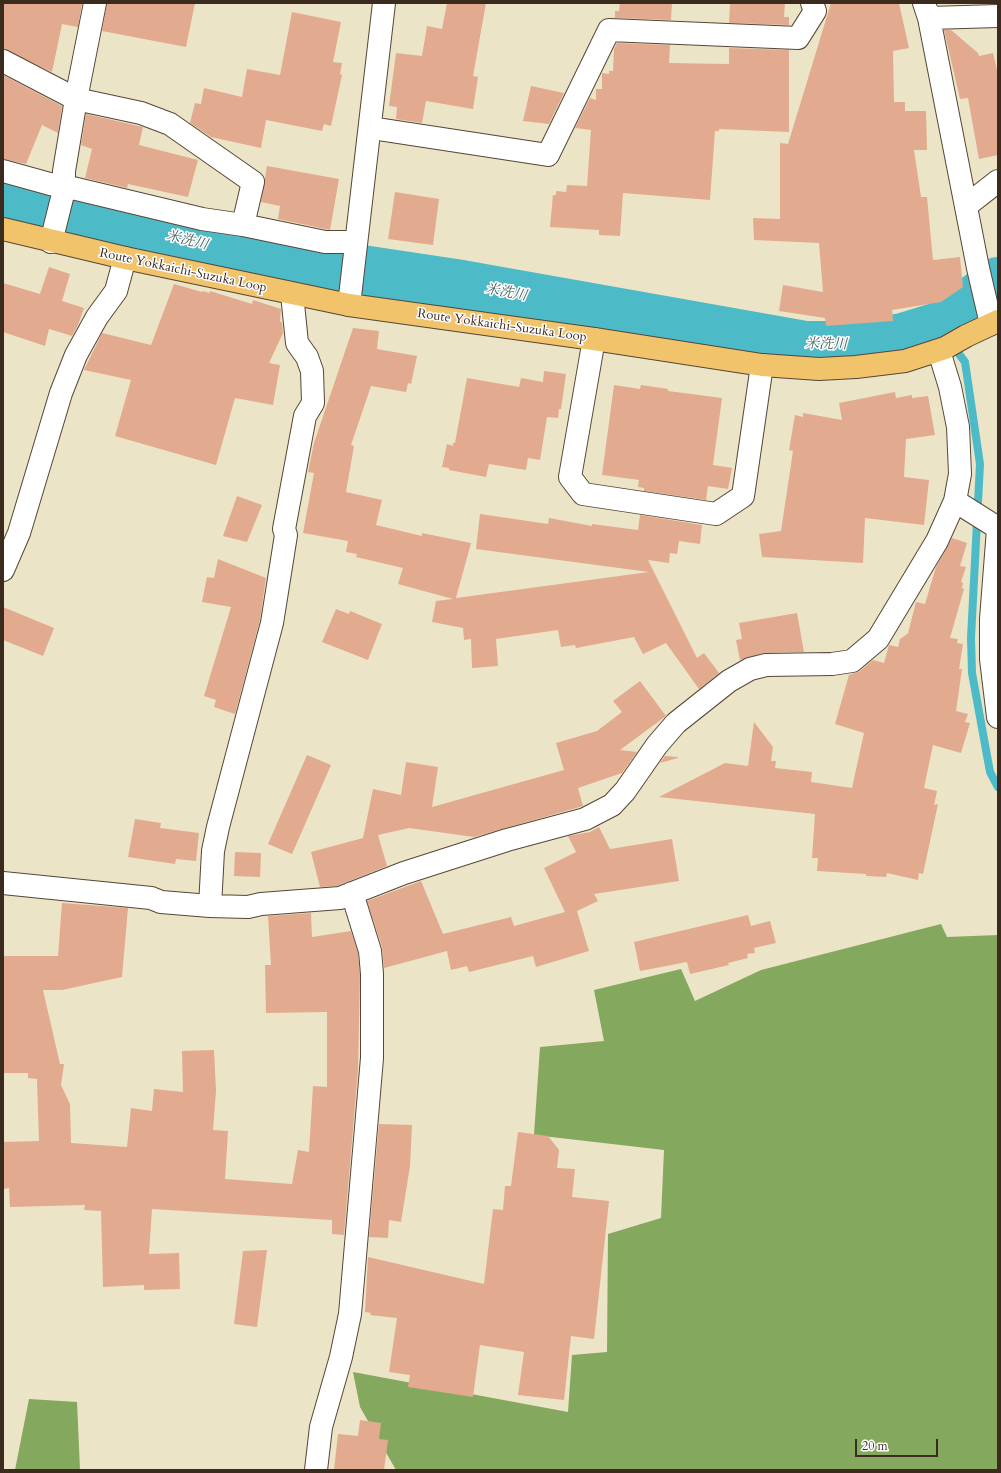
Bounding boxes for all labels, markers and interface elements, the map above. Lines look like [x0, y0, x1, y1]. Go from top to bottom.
water label: 米洗川 [165, 228, 209, 254]
street label: Route Yokkaichi-Suzuka Loop [98, 246, 268, 296]
water label: 米洗川 [484, 281, 528, 305]
street label: Route Yokkaichi-Suzuka Loop [416, 306, 588, 346]
water label: 米洗川 [805, 336, 847, 354]
scale bar [857, 1431, 940, 1457]
text: 20 m [862, 1438, 888, 1454]

